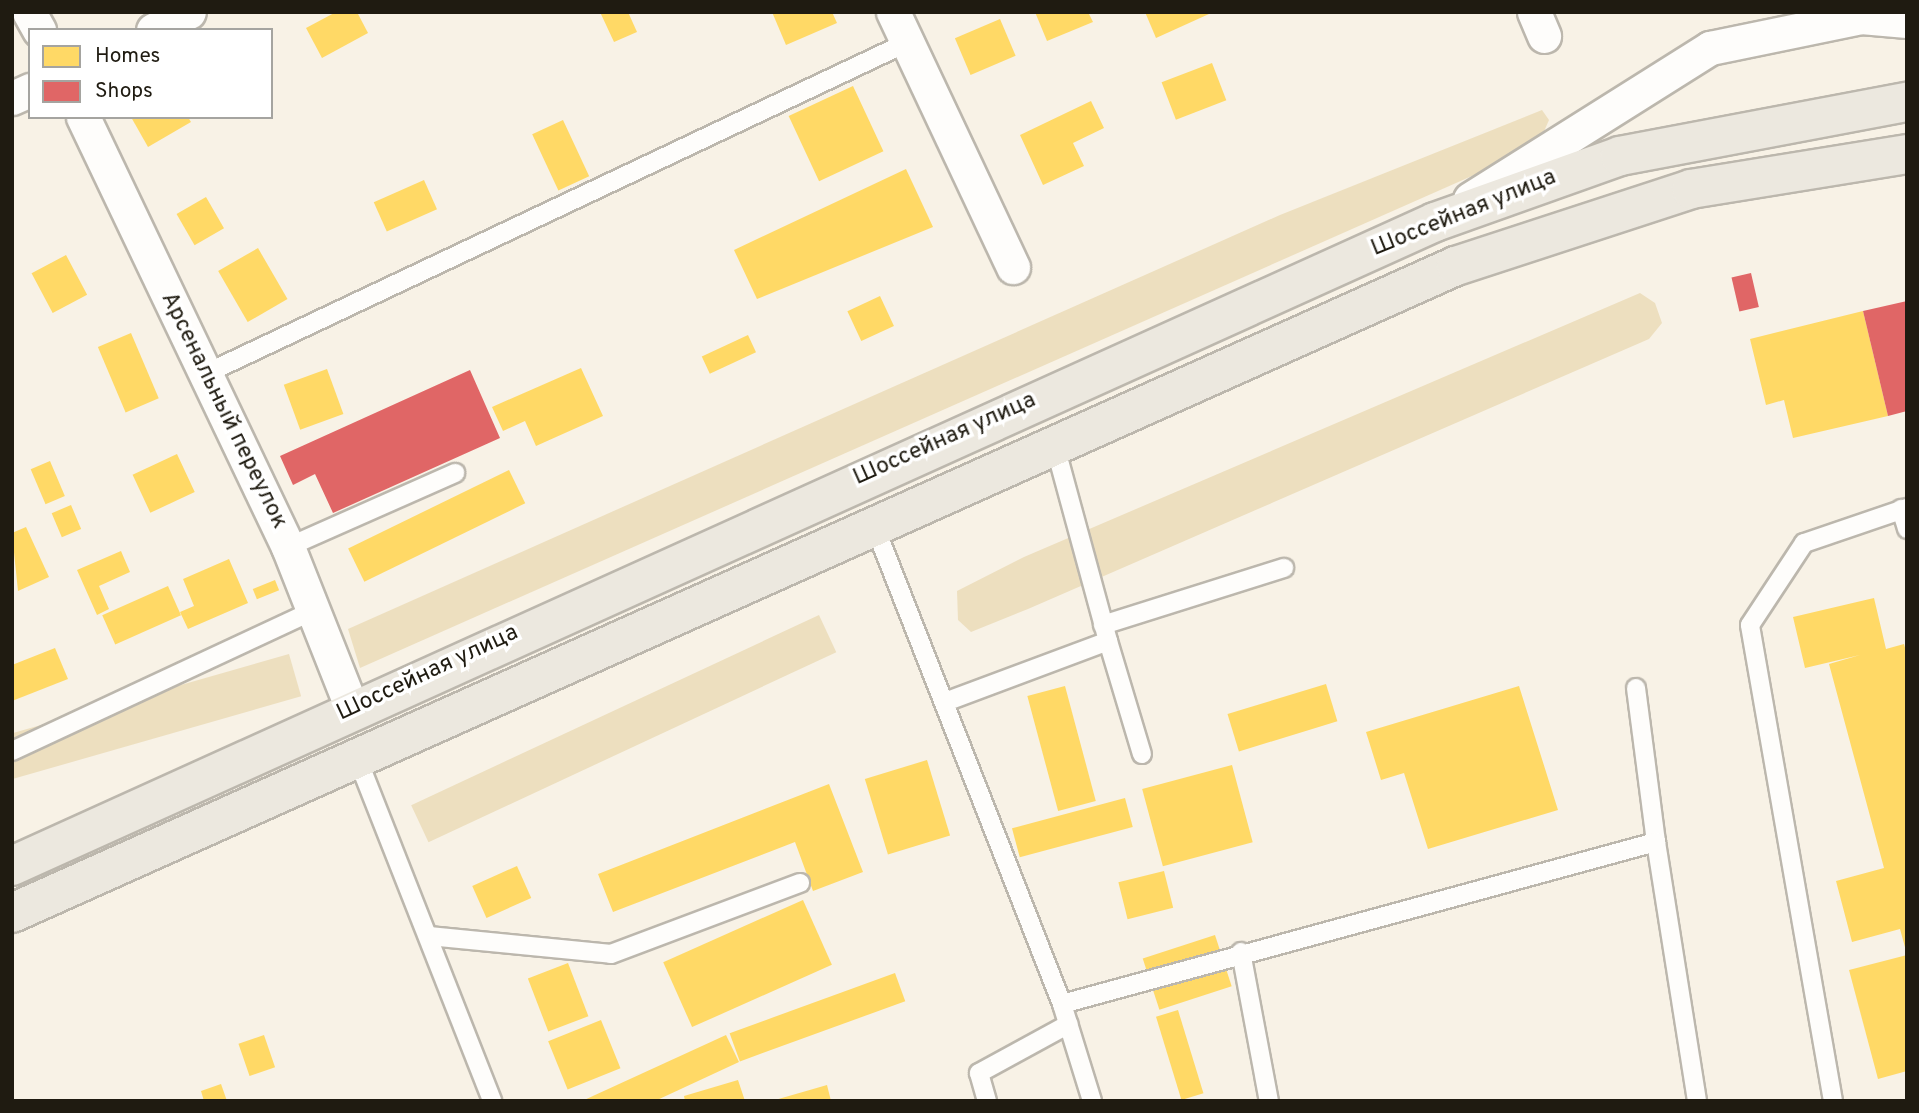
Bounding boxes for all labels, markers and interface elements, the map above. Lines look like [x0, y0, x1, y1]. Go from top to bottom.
legend [28, 28, 273, 119]
text: Homes [95, 43, 160, 70]
text: Shops [95, 78, 153, 105]
street label: Шоссейная улица [1368, 164, 1560, 264]
street label: Арсенальный переулок [154, 288, 292, 534]
street label: Шоссейная улица [849, 387, 1041, 493]
street label: Шоссейная улица [333, 620, 523, 728]

